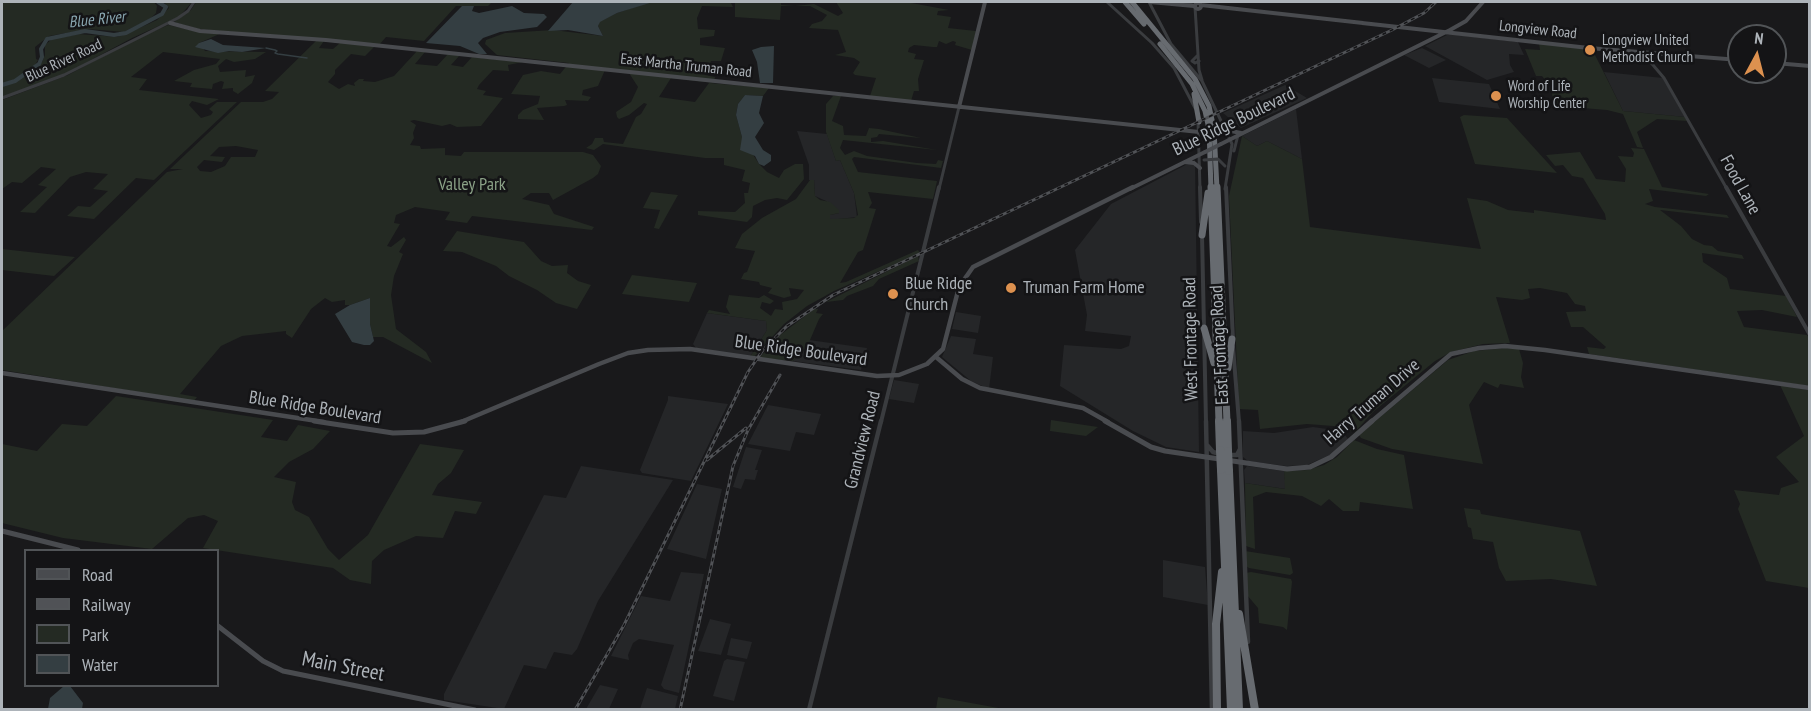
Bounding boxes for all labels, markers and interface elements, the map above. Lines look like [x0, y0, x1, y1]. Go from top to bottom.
water label: Blue River [68, 7, 126, 33]
street label: Longview Road [1498, 17, 1578, 43]
north arrow [1727, 24, 1787, 84]
text: N [1753, 28, 1764, 49]
place label: Longview United Methodist Church [1602, 32, 1693, 67]
street label: Blue River Road [23, 36, 105, 86]
marker: Longview United Methodist Church [1583, 43, 1597, 57]
street label: East Martha Truman Road [619, 50, 753, 82]
place label: Word of Life Worship Center [1508, 78, 1586, 113]
street label: Blue Ridge Boulevard [1169, 83, 1299, 161]
marker: Word of Life Worship Center [1489, 89, 1503, 103]
street label: Food Lane [1715, 152, 1765, 218]
park label: Valley Park [438, 174, 506, 196]
place label: Blue Ridge Church [905, 273, 972, 316]
place label: Truman Farm Home [1023, 277, 1145, 299]
street label: West Frontage Road [1179, 277, 1203, 401]
marker: Truman Farm Home [1004, 281, 1018, 295]
street label: East Frontage Road [1206, 285, 1234, 405]
marker: Blue Ridge Church [886, 287, 900, 301]
street label: Blue Ridge Boulevard [733, 331, 869, 371]
street label: Harry Truman Drive [1320, 355, 1424, 449]
street label: Blue Ridge Boulevard [247, 387, 383, 429]
street label: Grandview Road [840, 389, 886, 491]
legend [24, 549, 219, 687]
text: Road [82, 563, 113, 586]
text: Railway [82, 593, 131, 616]
text: Park [82, 623, 109, 646]
street label: Main Street [300, 647, 386, 687]
text: Water [82, 653, 118, 676]

